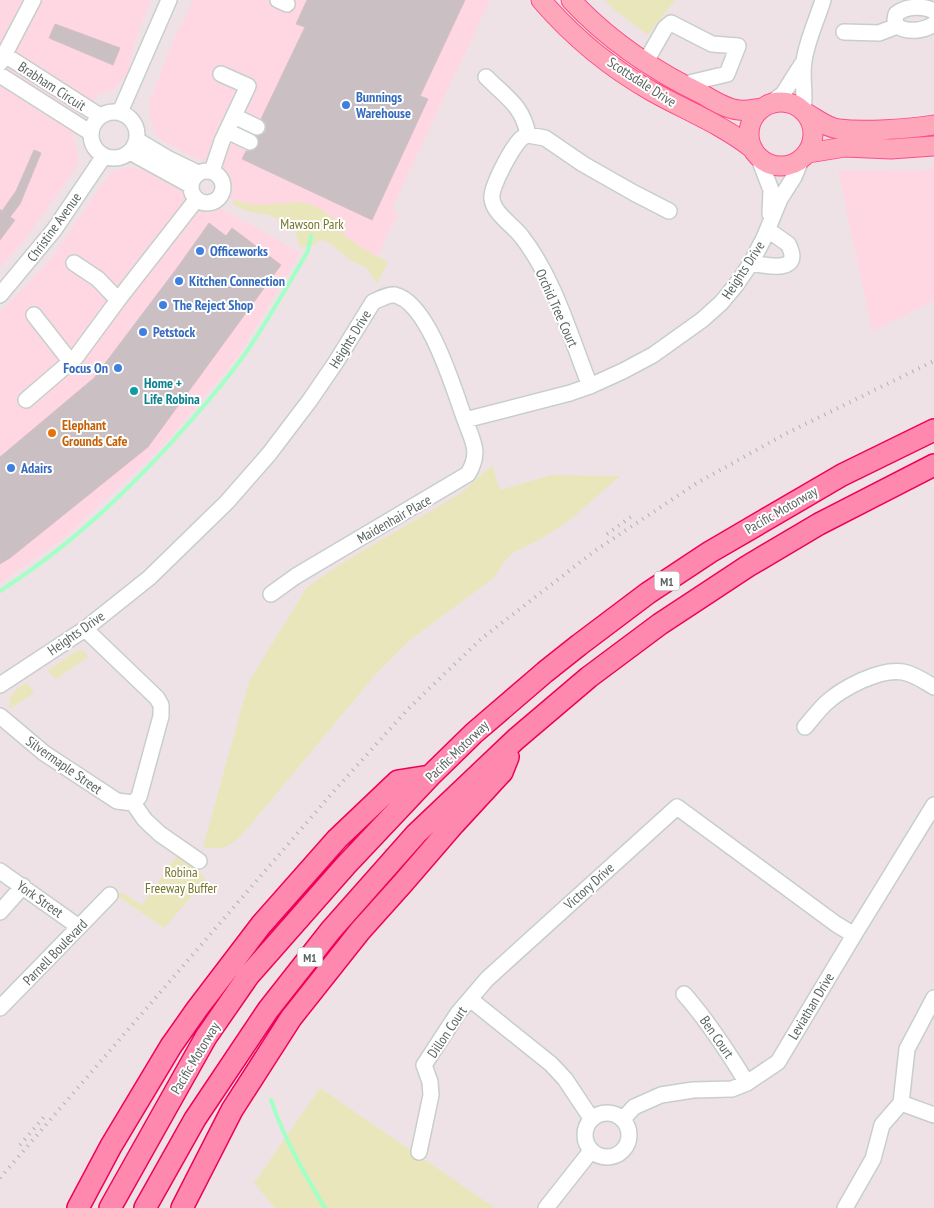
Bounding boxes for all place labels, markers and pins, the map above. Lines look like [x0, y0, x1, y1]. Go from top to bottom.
place label: Bunnings Warehouse [355, 88, 411, 122]
marker: Bunnings Warehouse [340, 99, 352, 111]
place label: Officeworks [210, 242, 268, 260]
marker: Officeworks [194, 245, 206, 257]
place label: Kitchen Connection [189, 272, 285, 290]
marker: Kitchen Connection [173, 275, 185, 287]
place label: The Reject Shop [173, 296, 253, 314]
marker: The Reject Shop [157, 299, 169, 311]
place label: Petstock [153, 323, 195, 341]
marker: Petstock [137, 326, 149, 338]
place label: Focus On [63, 359, 108, 377]
marker: Focus On [112, 362, 124, 374]
place label: Home + Life Robina [144, 374, 200, 408]
marker: Home + Life Robina [128, 385, 140, 397]
place label: Elephant Grounds Cafe [62, 416, 128, 450]
marker: Elephant Grounds Cafe [46, 427, 58, 439]
place label: Adairs [20, 459, 52, 477]
marker: Adairs [5, 462, 17, 474]

